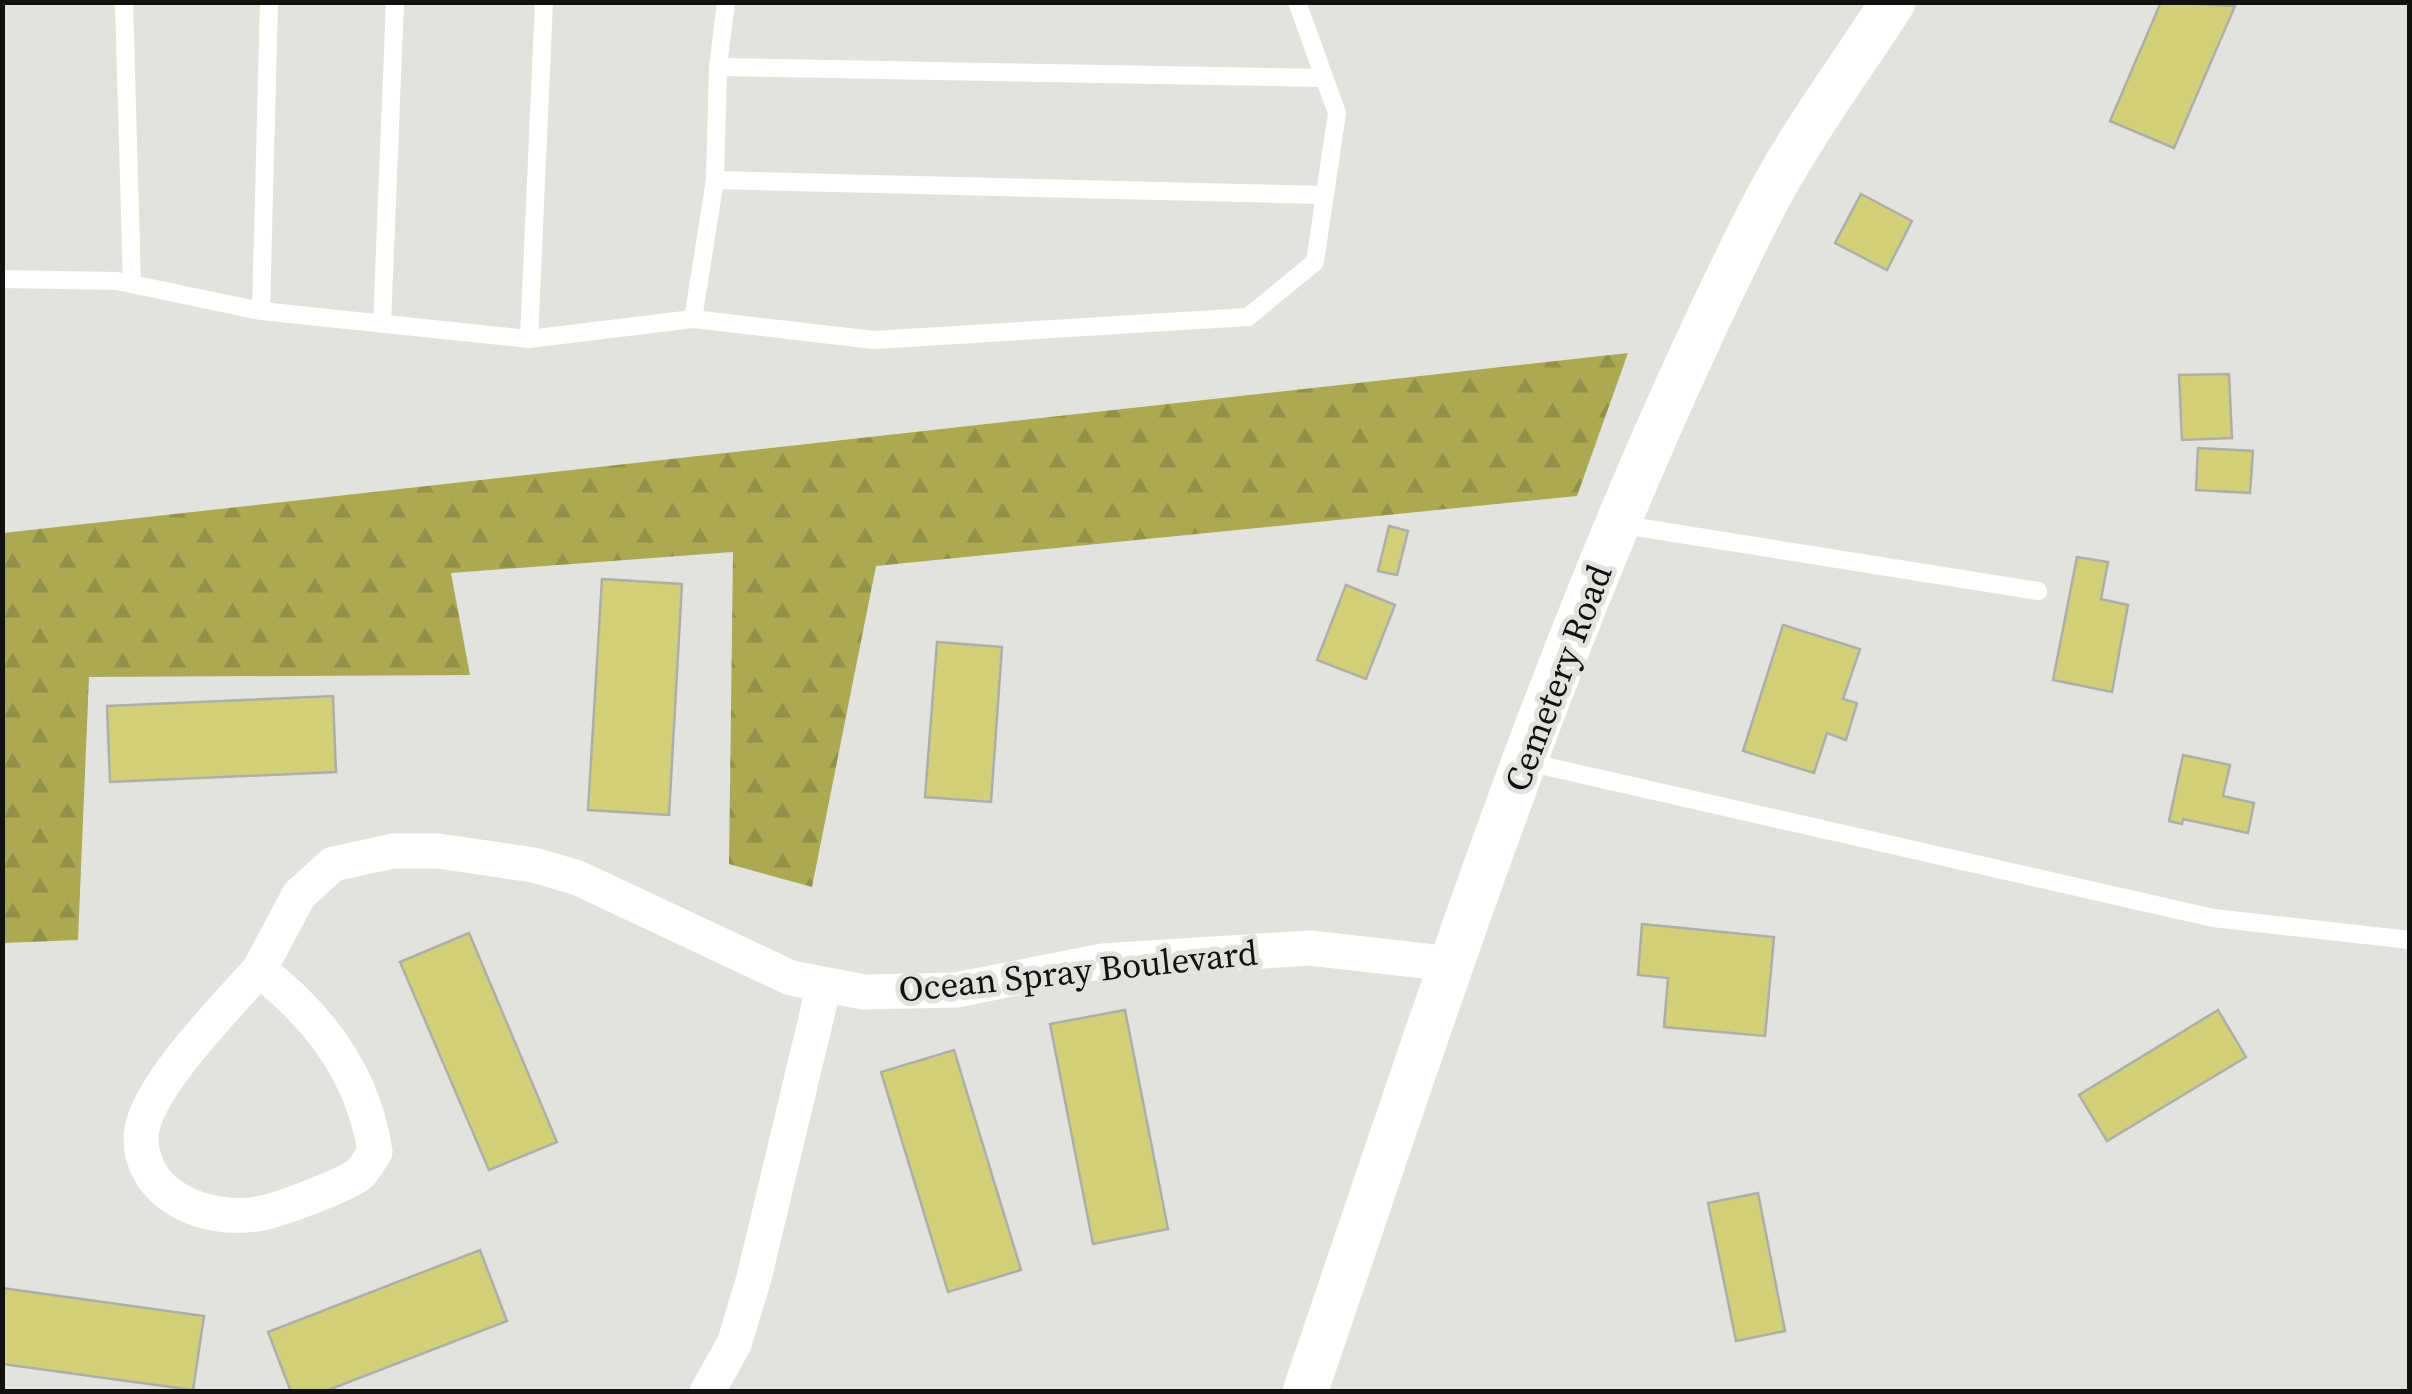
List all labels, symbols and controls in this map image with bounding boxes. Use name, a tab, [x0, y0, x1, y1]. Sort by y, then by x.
street label: Cemetery Road	[1493, 558, 1623, 798]
street label: Ocean Spray Boulevard	[896, 928, 1260, 1014]

